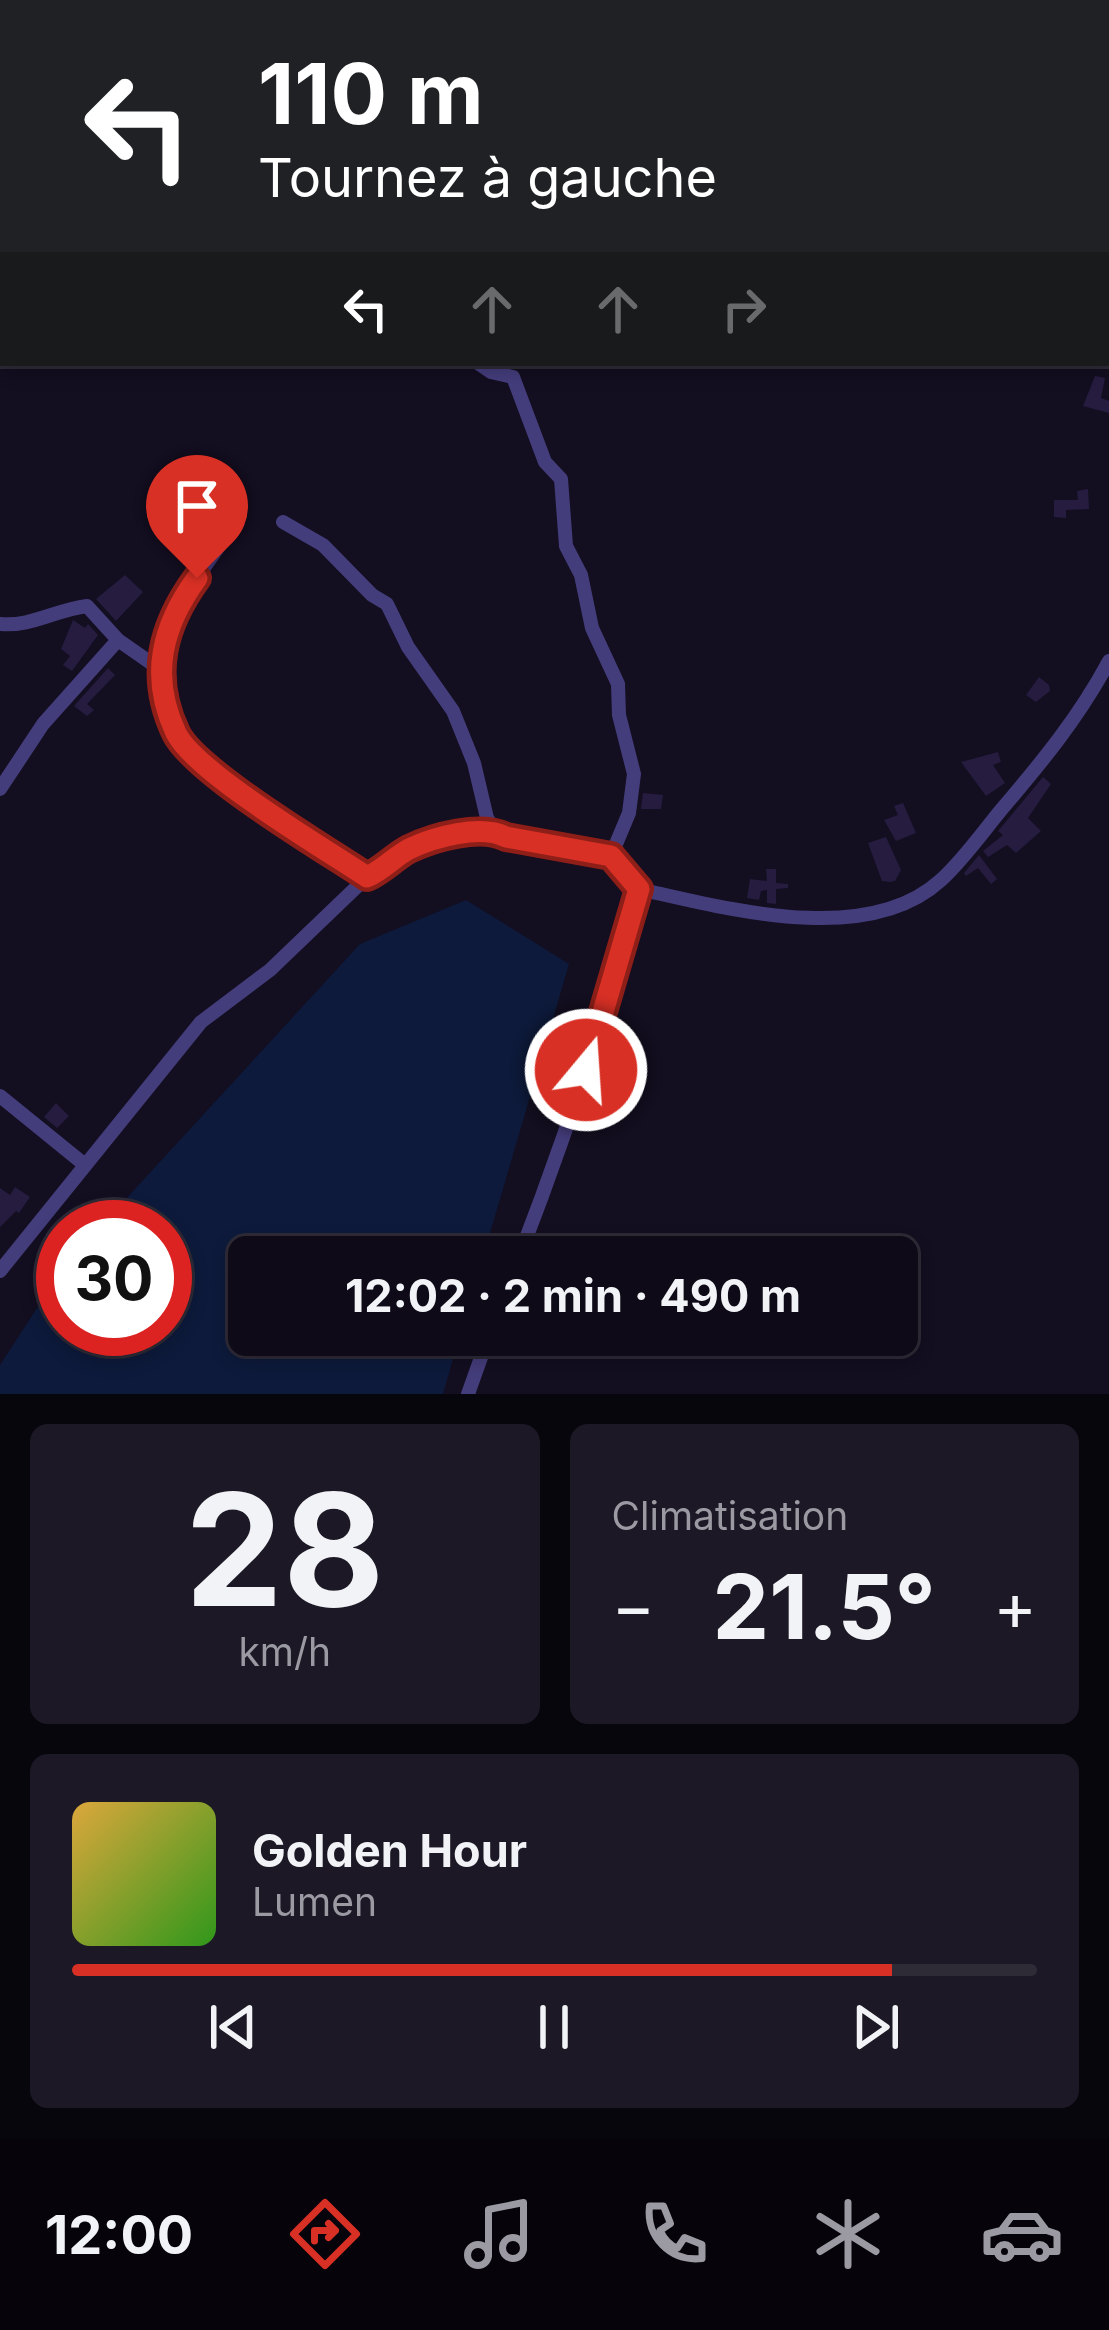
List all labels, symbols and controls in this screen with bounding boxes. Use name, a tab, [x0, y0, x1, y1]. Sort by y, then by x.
text: 110 m	[258, 43, 484, 144]
icon: left	[60, 48, 216, 204]
text: Tournez à gauche	[258, 145, 717, 210]
icon: left	[333, 276, 399, 342]
icon: ahead	[459, 276, 525, 342]
icon: ahead	[585, 276, 651, 342]
icon: right	[711, 276, 777, 342]
pin	[146, 455, 248, 578]
icon: arrive	[164, 473, 230, 539]
position arrow	[523, 1007, 649, 1133]
speed limit sign: 30	[36, 1200, 192, 1356]
text: 12:02 · 2 min · 490 m	[345, 1268, 801, 1323]
text: 28	[185, 1455, 385, 1644]
text: Climatisation	[612, 1492, 848, 1539]
text: 21.5°	[713, 1552, 936, 1661]
text: −	[612, 1566, 655, 1646]
text: +	[993, 1566, 1037, 1646]
text: km/h	[238, 1628, 331, 1675]
text: Golden Hour	[252, 1823, 527, 1878]
text: Lumen	[252, 1878, 377, 1925]
icon: previous	[200, 1994, 266, 2060]
icon: pause	[521, 1994, 587, 2060]
icon: next	[843, 1994, 909, 2060]
icon: directions	[283, 2192, 367, 2276]
icon: music	[457, 2192, 541, 2276]
icon: phone	[632, 2192, 716, 2276]
icon: climate	[806, 2192, 890, 2276]
icon: car	[980, 2192, 1064, 2276]
text: 12:00	[45, 2202, 193, 2267]

